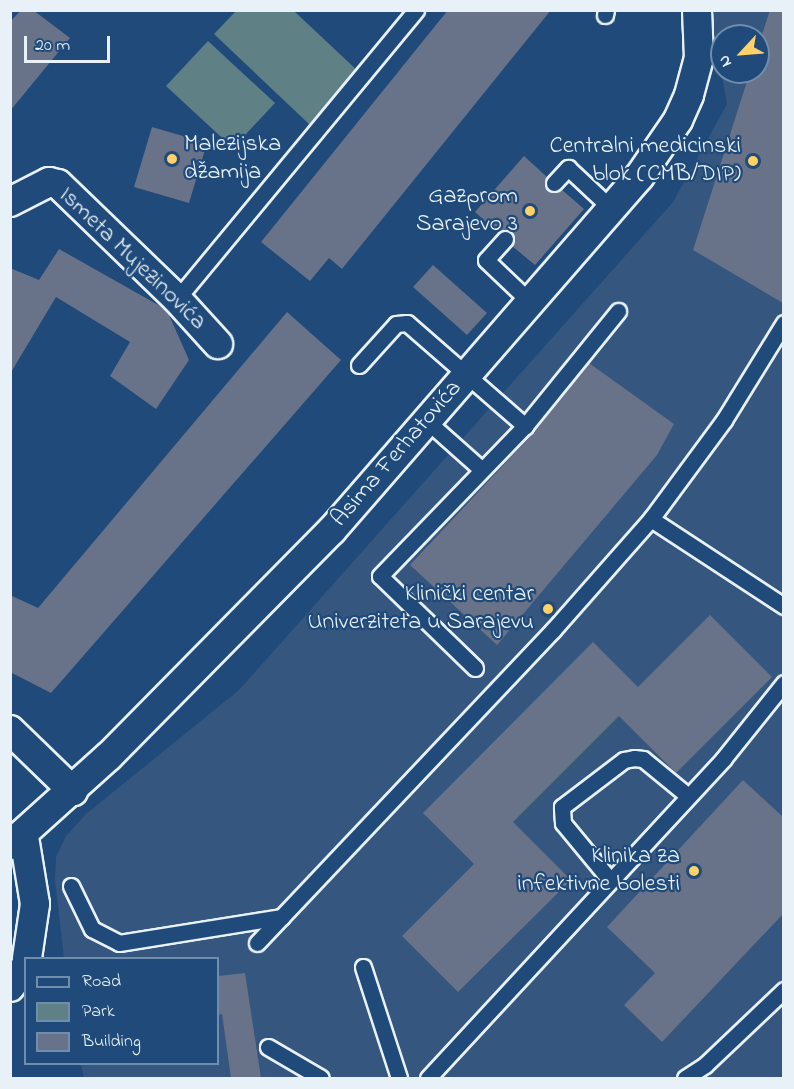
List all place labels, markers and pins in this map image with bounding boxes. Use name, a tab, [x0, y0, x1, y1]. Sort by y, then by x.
place label: Malezijska džamija	[184, 131, 281, 187]
place label: Centralni medicinski blok (CMB/DIP)	[550, 133, 741, 189]
marker: Malezijska džamija	[165, 152, 179, 166]
marker: Centralni medicinski blok (CMB/DIP)	[746, 154, 760, 168]
place label: Gazprom Sarajevo 3	[416, 183, 518, 239]
marker: Gazprom Sarajevo 3	[523, 204, 537, 218]
place label: Klinički centar Univerziteta u Sarajevu	[307, 581, 534, 637]
marker: Klinički centar Univerziteta u Sarajevu	[539, 600, 557, 618]
place label: Klinika za infektivne bolesti	[517, 843, 680, 899]
marker: Klinika za infektivne bolesti	[685, 862, 703, 880]

